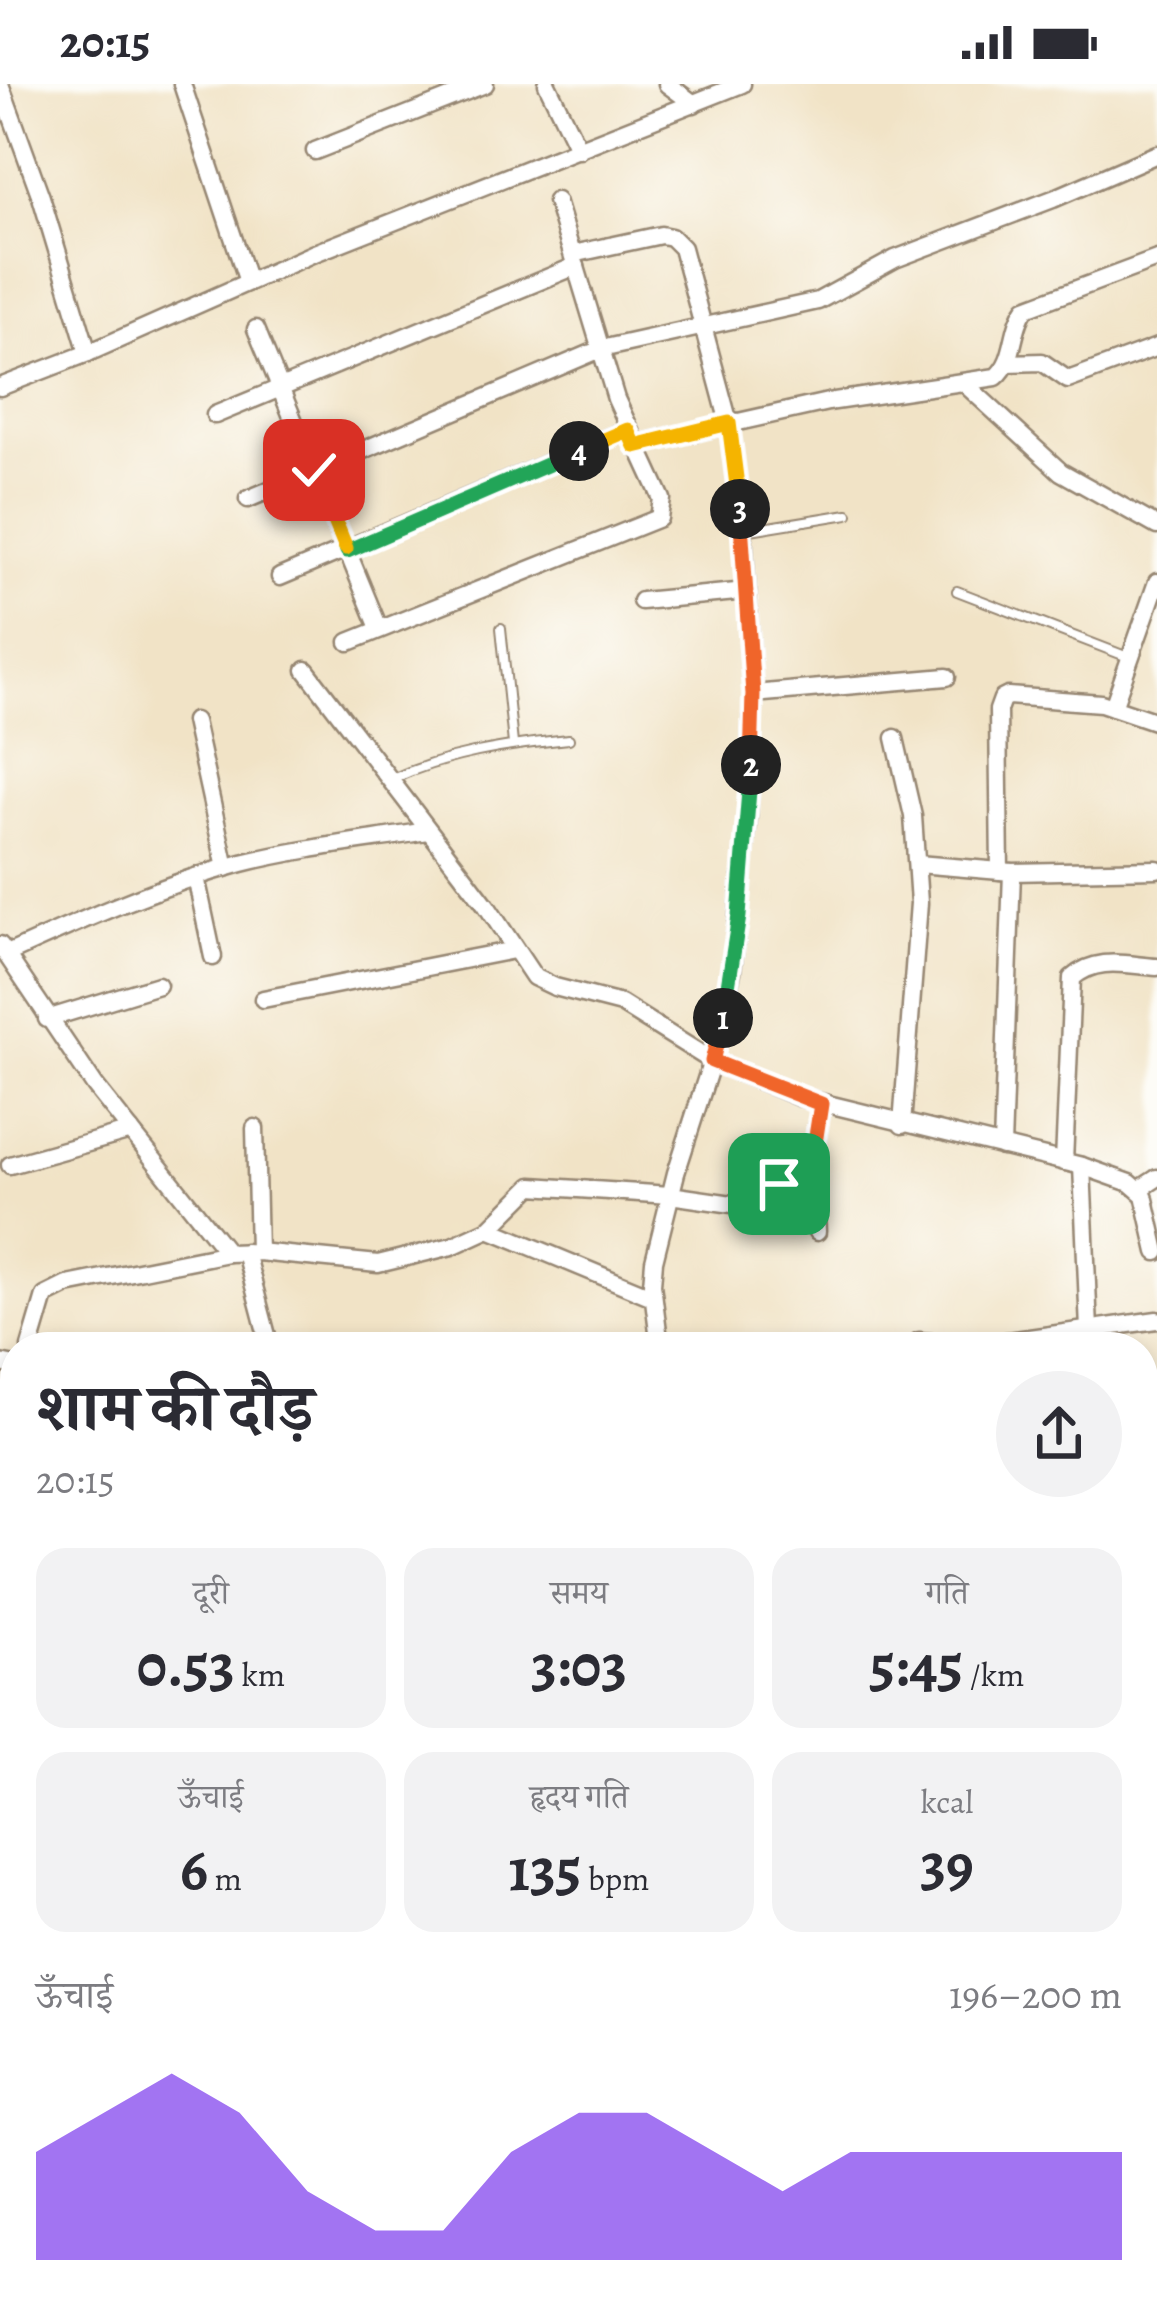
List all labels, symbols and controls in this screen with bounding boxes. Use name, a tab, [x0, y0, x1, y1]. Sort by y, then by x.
text: 20:15	[60, 11, 150, 73]
pin	[263, 419, 365, 521]
pin: 4	[549, 421, 609, 481]
text: 4	[571, 428, 587, 473]
icon: check	[281, 437, 347, 503]
pin: 3	[710, 479, 770, 539]
text: 3	[733, 486, 747, 531]
pin: 2	[721, 735, 781, 795]
text: 2	[743, 742, 759, 787]
pin: 1	[693, 988, 753, 1048]
text: 1	[717, 995, 729, 1040]
pin	[728, 1133, 830, 1235]
icon: arrive	[746, 1151, 812, 1217]
text: शाम की दौड़	[36, 1363, 313, 1453]
button: share	[996, 1371, 1122, 1497]
text: 20:15	[36, 1453, 115, 1506]
text: दूरी	[193, 1570, 229, 1615]
text: समय	[550, 1570, 608, 1615]
text: गति	[925, 1570, 969, 1615]
text: 0.53	[137, 1625, 235, 1707]
text: 3:03	[531, 1625, 627, 1707]
text: 5:45	[870, 1625, 963, 1707]
text: km	[235, 1652, 285, 1697]
text: /km	[963, 1652, 1024, 1697]
text: ऊँचाई	[178, 1774, 244, 1819]
text: हृदय गति	[530, 1774, 629, 1819]
text: kcal	[921, 1779, 973, 1824]
text: 39	[920, 1824, 974, 1906]
text: 6	[180, 1829, 208, 1911]
text: 135	[508, 1829, 581, 1911]
text: m	[208, 1856, 242, 1901]
text: bpm	[581, 1856, 650, 1901]
text: ऊँचाई	[36, 1968, 113, 2021]
text: 196–200 m	[949, 1968, 1122, 2021]

